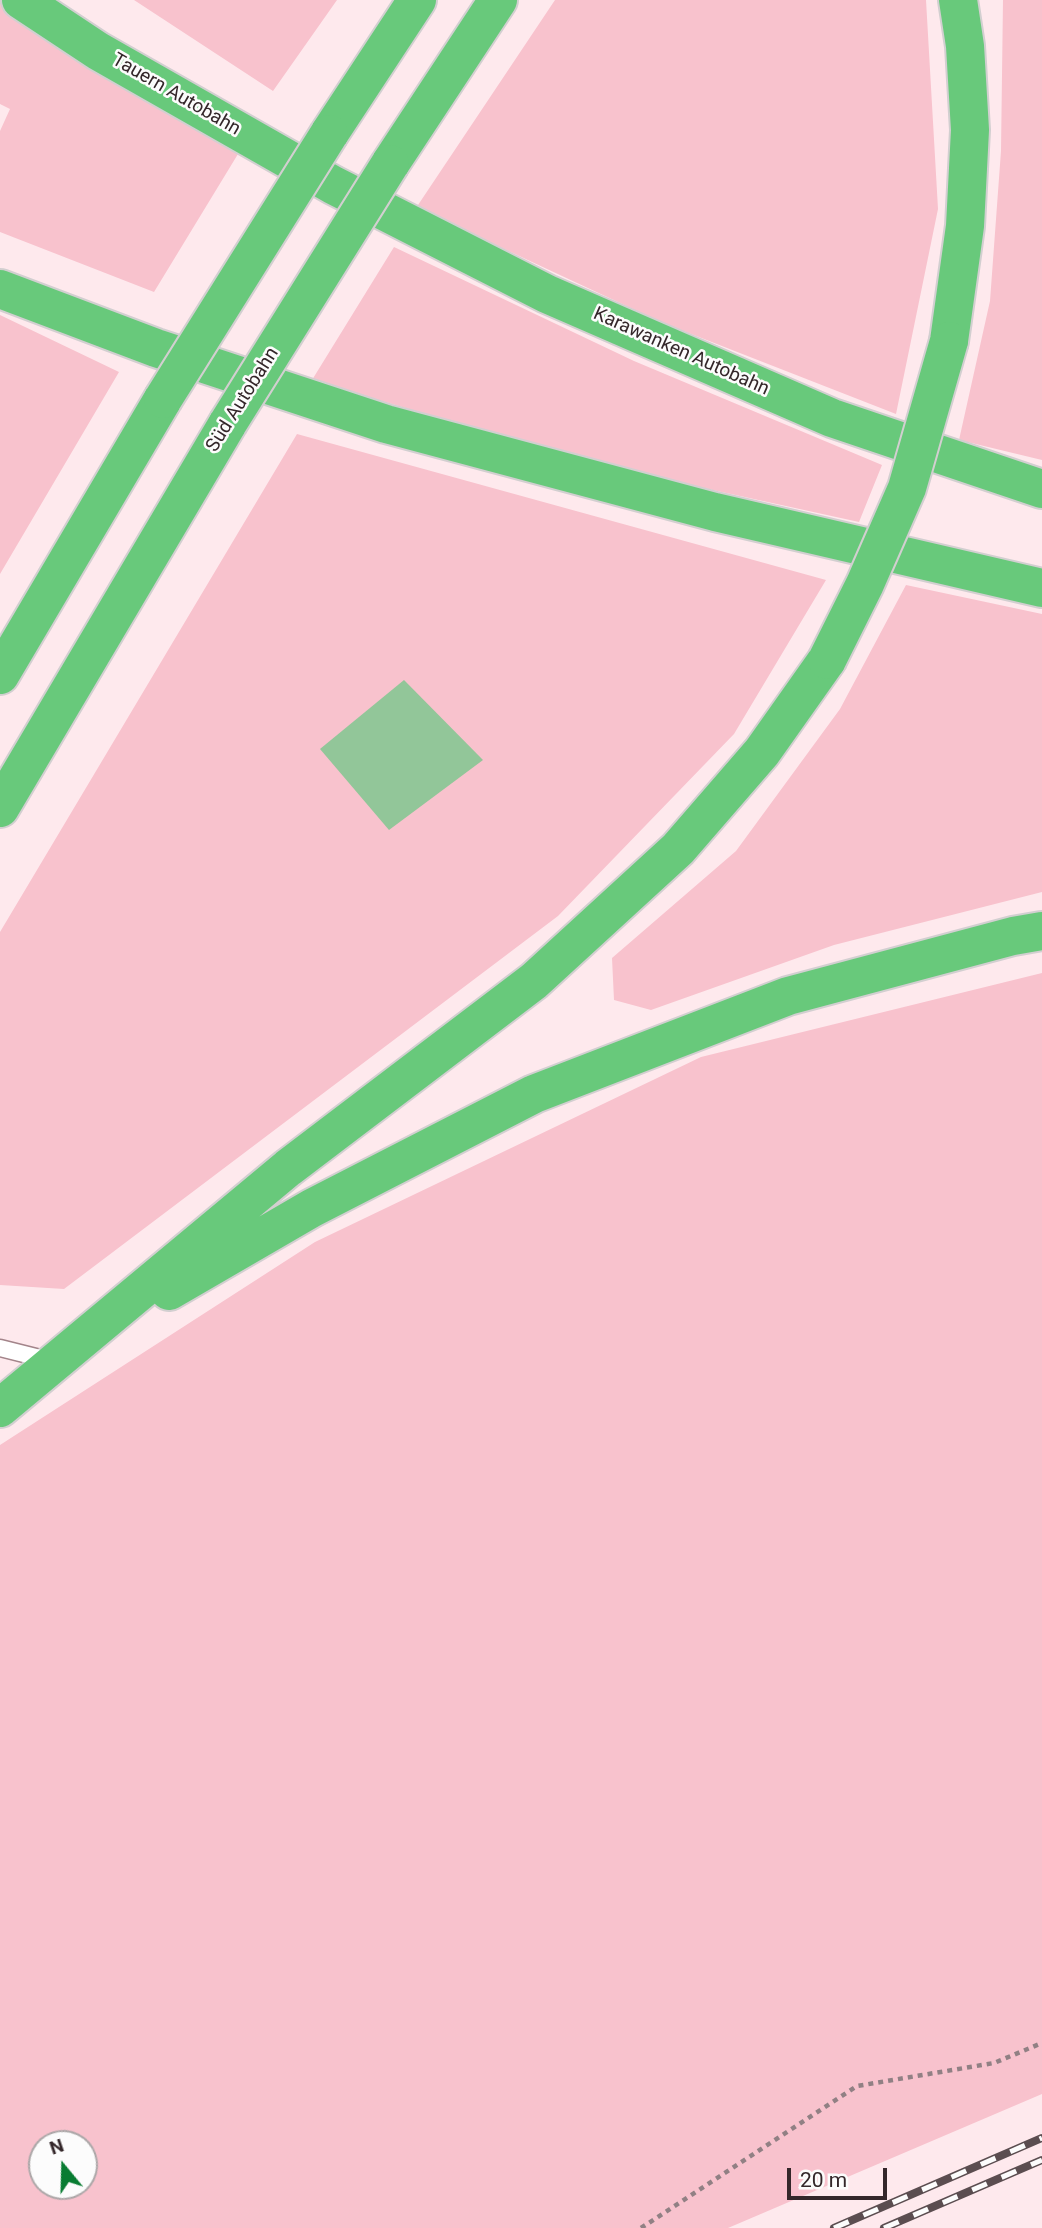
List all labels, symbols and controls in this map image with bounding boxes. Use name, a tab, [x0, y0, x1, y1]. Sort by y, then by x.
street label: Tauern Autobahn	[108, 49, 244, 141]
street label: Karawanken Autobahn	[590, 303, 772, 401]
street label: Süd Autobahn	[202, 344, 284, 456]
north arrow	[28, 2130, 98, 2200]
text: N	[47, 2134, 67, 2160]
scale bar	[790, 2154, 890, 2198]
text: 20 m	[800, 2168, 847, 2192]

